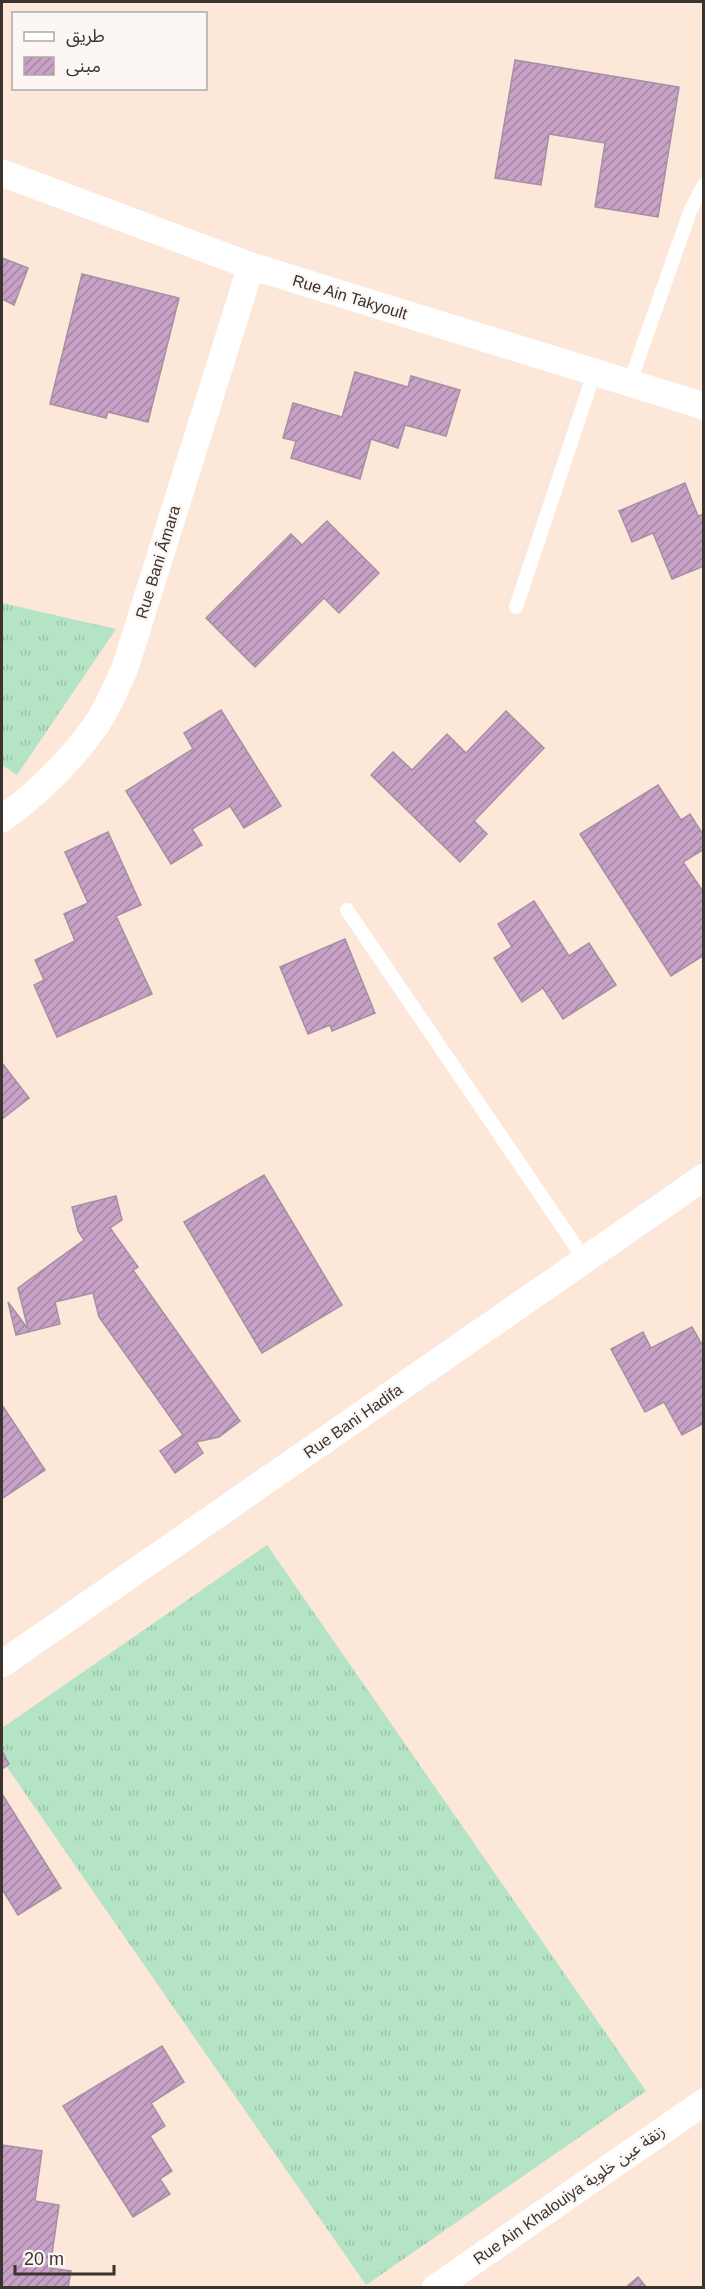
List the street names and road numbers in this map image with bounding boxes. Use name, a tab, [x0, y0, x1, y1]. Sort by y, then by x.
street label: Rue Ain Takyoult	[291, 271, 410, 323]
street label: Rue Bani Âmara	[132, 503, 183, 621]
street label: Rue Bani Hadifa	[300, 1381, 406, 1461]
street label: Rue Ain Khalouiya زنقة عين خلوية	[470, 2122, 668, 2269]

